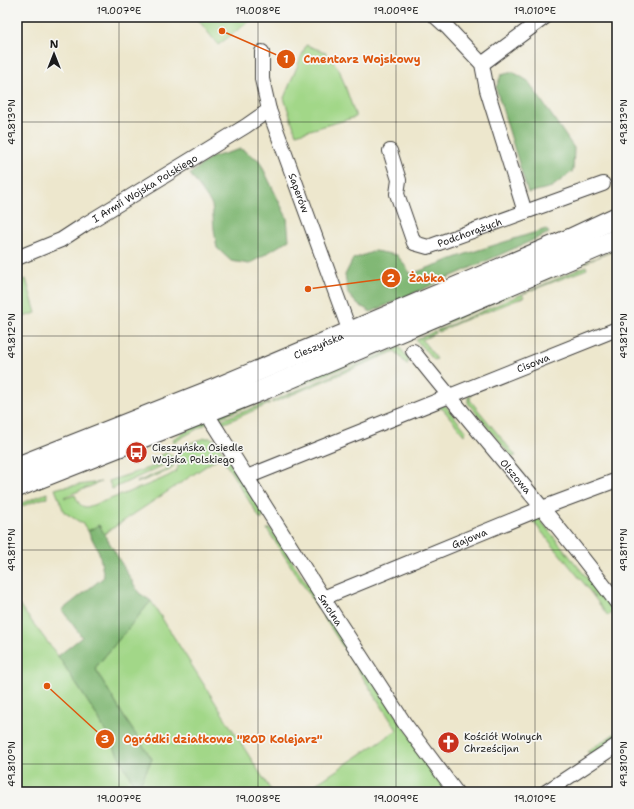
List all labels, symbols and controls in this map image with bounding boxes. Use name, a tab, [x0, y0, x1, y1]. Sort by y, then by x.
text: 19.007°E	[97, 4, 141, 17]
text: 19.008°E	[235, 4, 281, 17]
text: 19.009°E	[374, 4, 418, 17]
text: 19.010°E	[514, 4, 556, 17]
north arrow	[34, 34, 74, 74]
text: N	[50, 37, 59, 52]
callout: Cmentarz Wojskowy	[276, 48, 429, 71]
text: 1	[283, 51, 289, 67]
text: Cmentarz Wojskowy	[304, 52, 421, 67]
text: 49.813°N	[5, 99, 18, 145]
text: 49.813°N	[617, 99, 630, 145]
street label: I Armii Wojska Polskiego	[90, 151, 200, 225]
street label: Saperów	[286, 171, 313, 215]
street label: Podchorążych	[435, 214, 503, 250]
callout: Żabka	[381, 267, 453, 290]
text: 2	[387, 270, 396, 286]
text: Żabka	[409, 270, 445, 286]
text: 49.812°N	[5, 313, 18, 359]
text: 49.812°N	[617, 313, 630, 359]
street label: Cieszyńska	[291, 329, 346, 362]
street label: Cisowa	[515, 350, 552, 375]
bus stop icon: Cieszyńska Osiedle Wojska Polskiego	[124, 440, 150, 466]
place label: Cieszyńska Osiedle Wojska Polskiego	[152, 441, 244, 466]
street label: Olszowa	[498, 456, 535, 497]
street label: Gajowa	[450, 525, 489, 551]
text: 49.811°N	[5, 528, 18, 572]
text: 49.811°N	[617, 528, 630, 572]
street label: Smolna	[316, 591, 346, 629]
callout: Ogródki działkowe "ROD Kolejarz"	[95, 728, 330, 751]
church icon: Kościół Wolnych Chrześcijan	[436, 729, 462, 755]
place label: Kościół Wolnych Chrześcijan	[464, 730, 542, 755]
text: 3	[101, 731, 109, 747]
text: Ogródki działkowe "ROD Kolejarz"	[123, 732, 323, 747]
text: 49.810°N	[5, 741, 18, 787]
text: 49.810°N	[617, 741, 630, 787]
text: 19.007°E	[97, 792, 141, 805]
text: 19.008°E	[235, 792, 281, 805]
text: 19.009°E	[374, 792, 418, 805]
text: 19.010°E	[514, 792, 556, 805]

